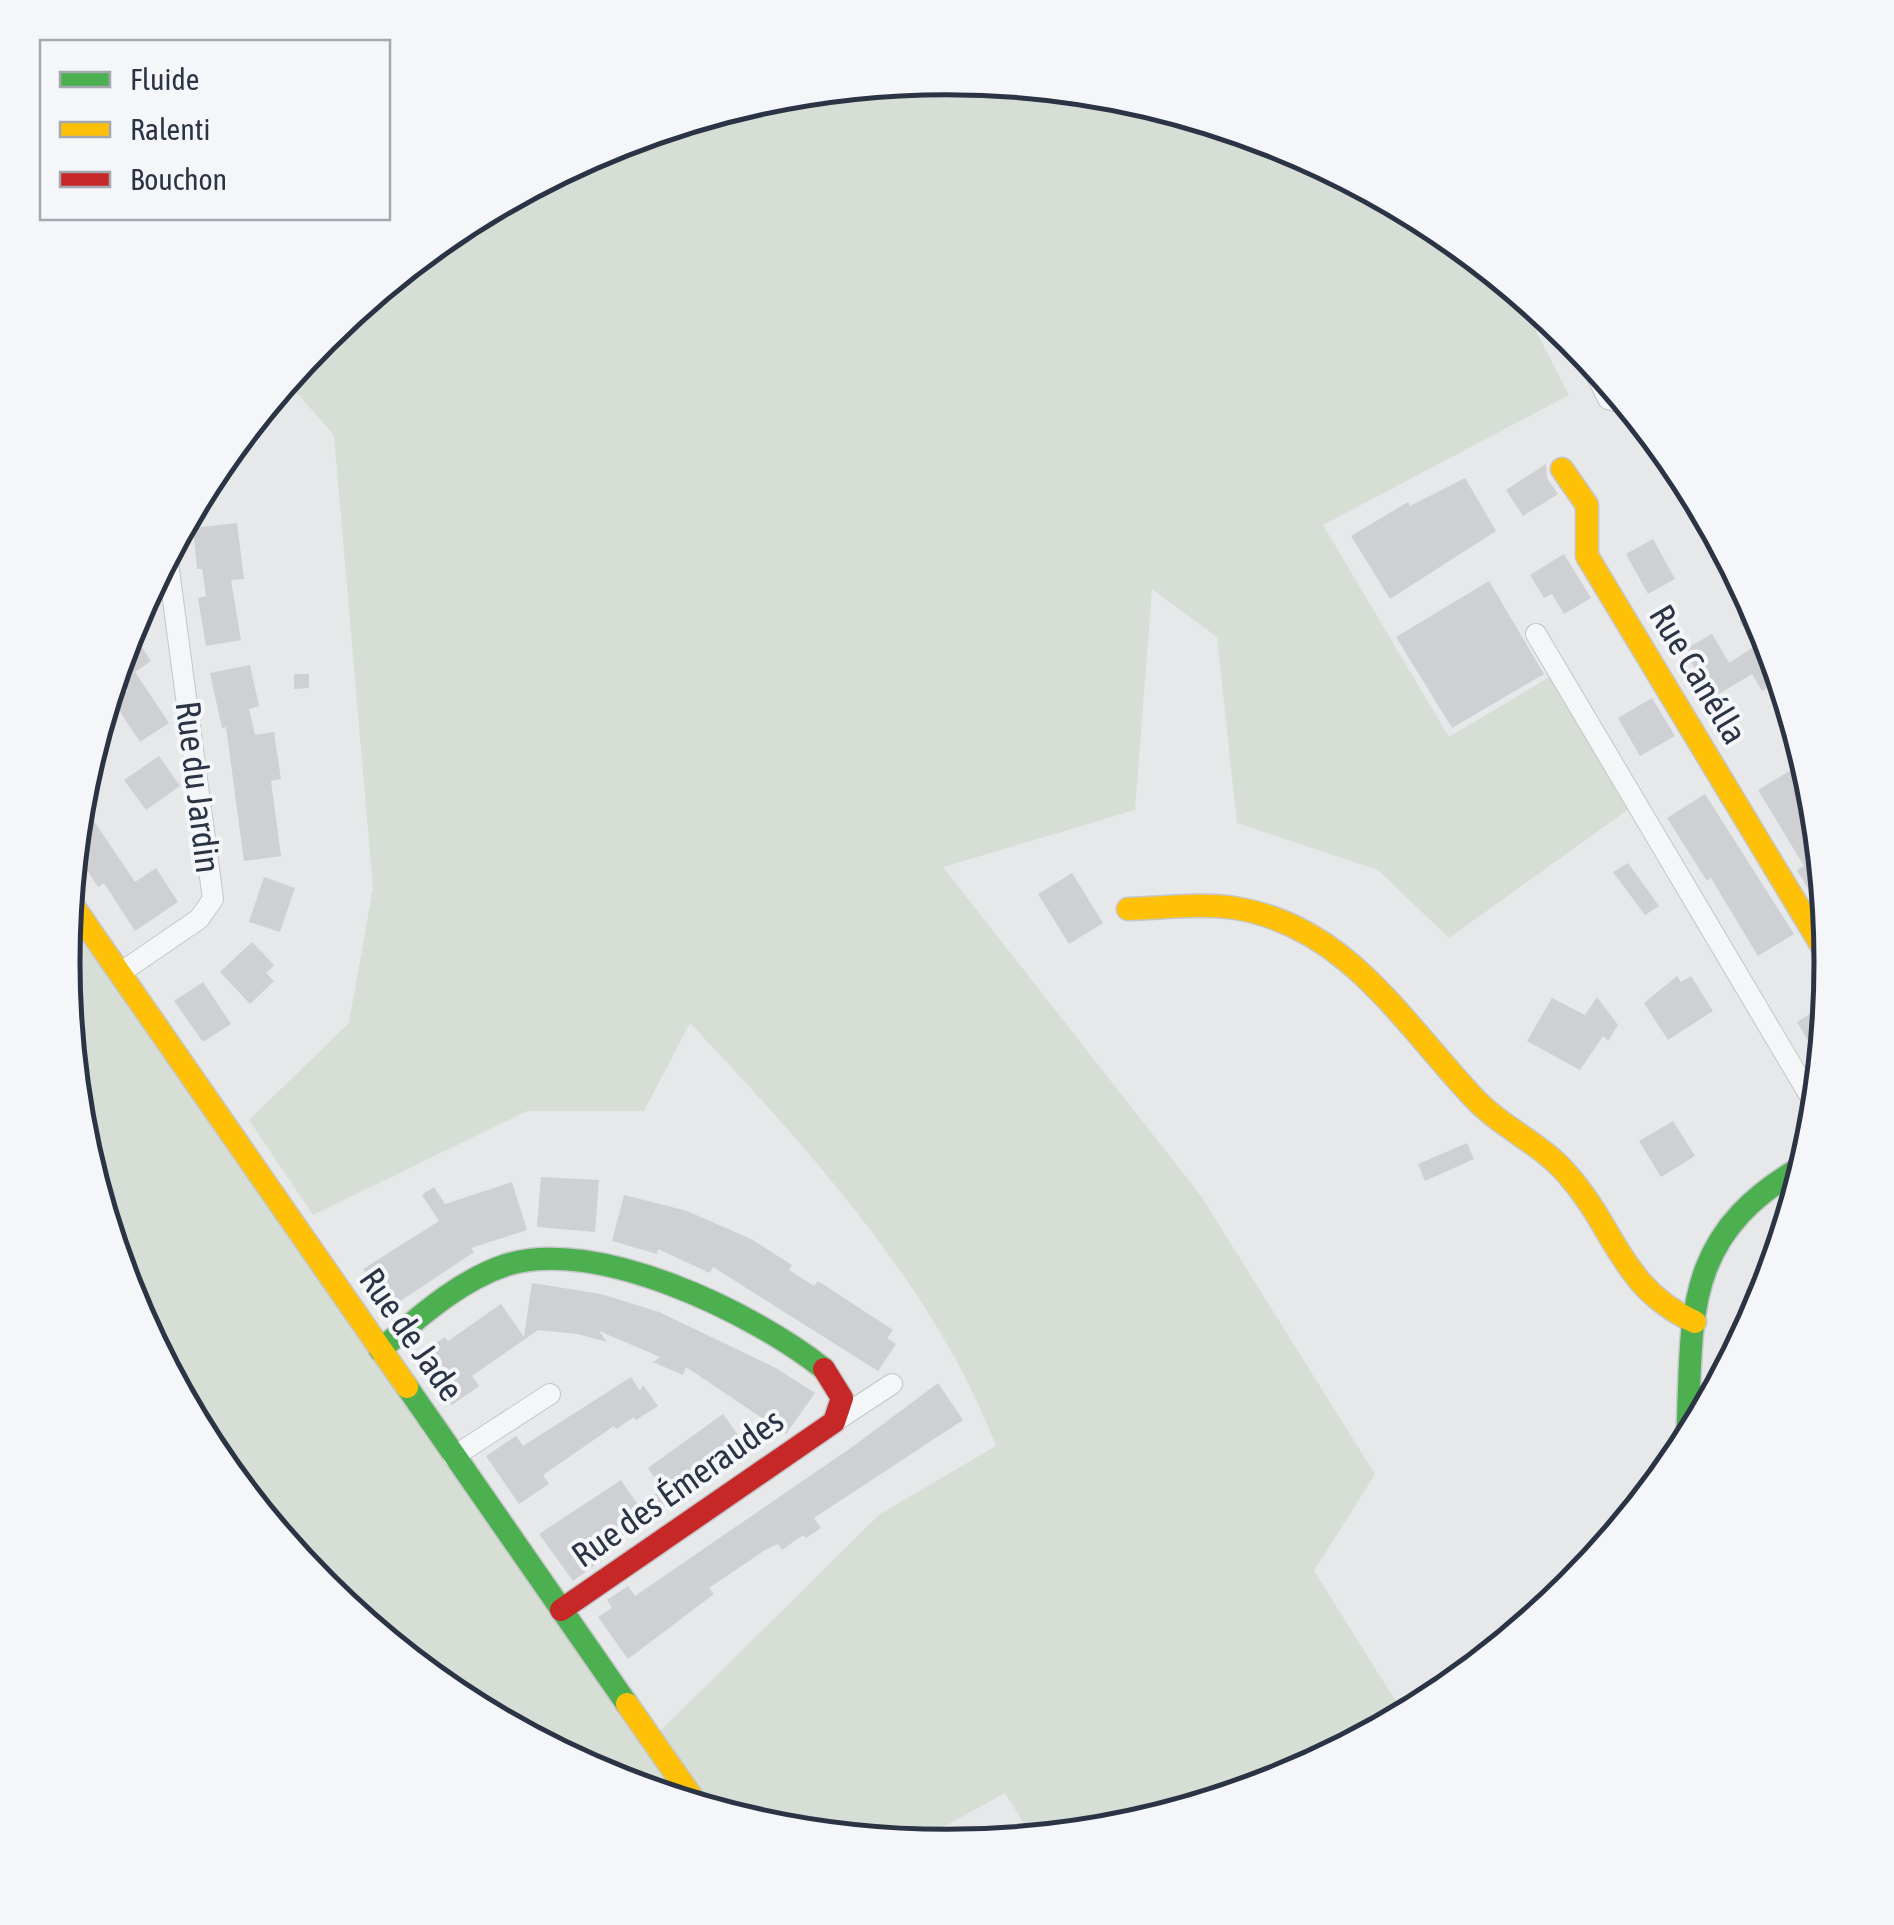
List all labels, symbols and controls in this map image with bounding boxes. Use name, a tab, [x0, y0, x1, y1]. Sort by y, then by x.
legend	[40, 40, 390, 220]
text: Fluide	[130, 62, 199, 96]
text: Ralenti	[130, 112, 210, 146]
text: Bouchon	[130, 162, 227, 196]
street label: Rue Canélla	[1642, 597, 1756, 751]
street label: Rue du Jardin	[169, 699, 229, 875]
street label: Rue de Jade	[352, 1260, 472, 1408]
street label: Rue des Émeraudes	[564, 1399, 790, 1575]

